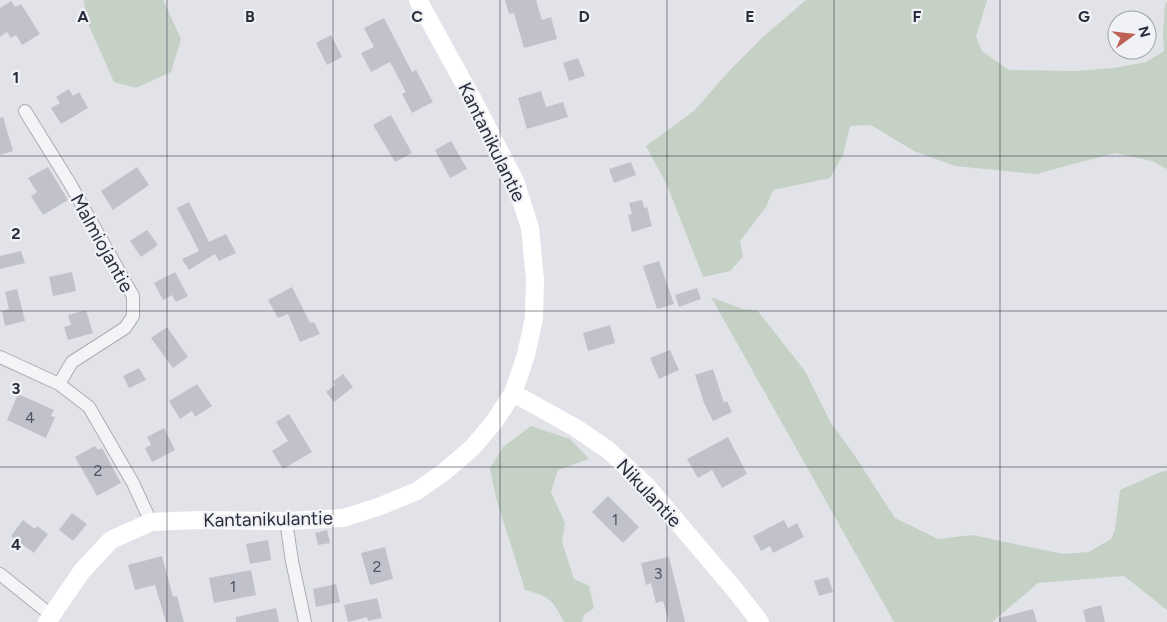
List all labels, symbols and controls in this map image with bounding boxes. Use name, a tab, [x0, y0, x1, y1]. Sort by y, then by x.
text: A	[77, 7, 89, 26]
text: B	[245, 7, 255, 26]
text: C	[411, 7, 423, 26]
text: D	[578, 7, 590, 26]
text: E	[745, 7, 755, 26]
text: F	[913, 7, 922, 26]
text: G	[1078, 7, 1090, 26]
north arrow	[1107, 10, 1157, 60]
text: N	[1134, 24, 1154, 39]
text: 1	[13, 68, 19, 87]
street label: Kantanikulantie	[453, 79, 531, 205]
street label: Malmiojantie	[66, 190, 138, 296]
text: 2	[11, 224, 21, 243]
text: 3	[12, 379, 21, 398]
house number: 4	[25, 408, 35, 427]
street label: Nikulantie	[611, 454, 687, 532]
house number: 2	[94, 461, 102, 480]
street label: Kantanikulantie	[203, 506, 333, 532]
house number: 1	[612, 510, 618, 529]
text: 4	[11, 535, 21, 554]
house number: 2	[373, 557, 381, 576]
house number: 3	[654, 564, 662, 583]
house number: 1	[230, 577, 236, 596]

